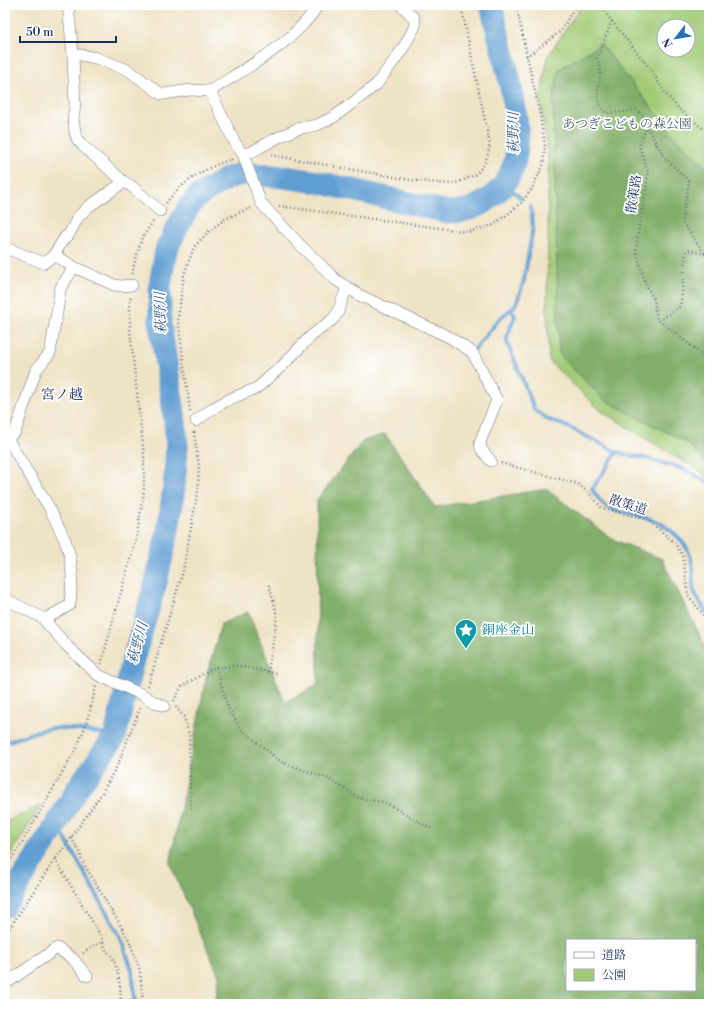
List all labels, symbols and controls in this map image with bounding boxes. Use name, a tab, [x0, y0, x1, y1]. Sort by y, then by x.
scale bar	[20, 18, 116, 44]
north arrow	[656, 18, 696, 58]
text: 50 m	[26, 25, 54, 40]
text: N	[660, 35, 677, 50]
water label: 萩野川	[505, 110, 523, 154]
park label: あつぎこどもの森公園	[562, 116, 692, 132]
street label: 散策路	[623, 173, 645, 215]
water label: 萩野川	[151, 290, 171, 334]
district label: 宮ノ越	[41, 386, 83, 404]
street label: 散策道	[607, 492, 649, 518]
place icon: 銅座金山	[453, 617, 479, 650]
water label: 萩野川	[124, 618, 153, 666]
place label: 銅座金山	[482, 622, 534, 638]
legend	[566, 939, 696, 991]
text: 道路	[602, 948, 626, 963]
text: 公園	[602, 968, 626, 983]

